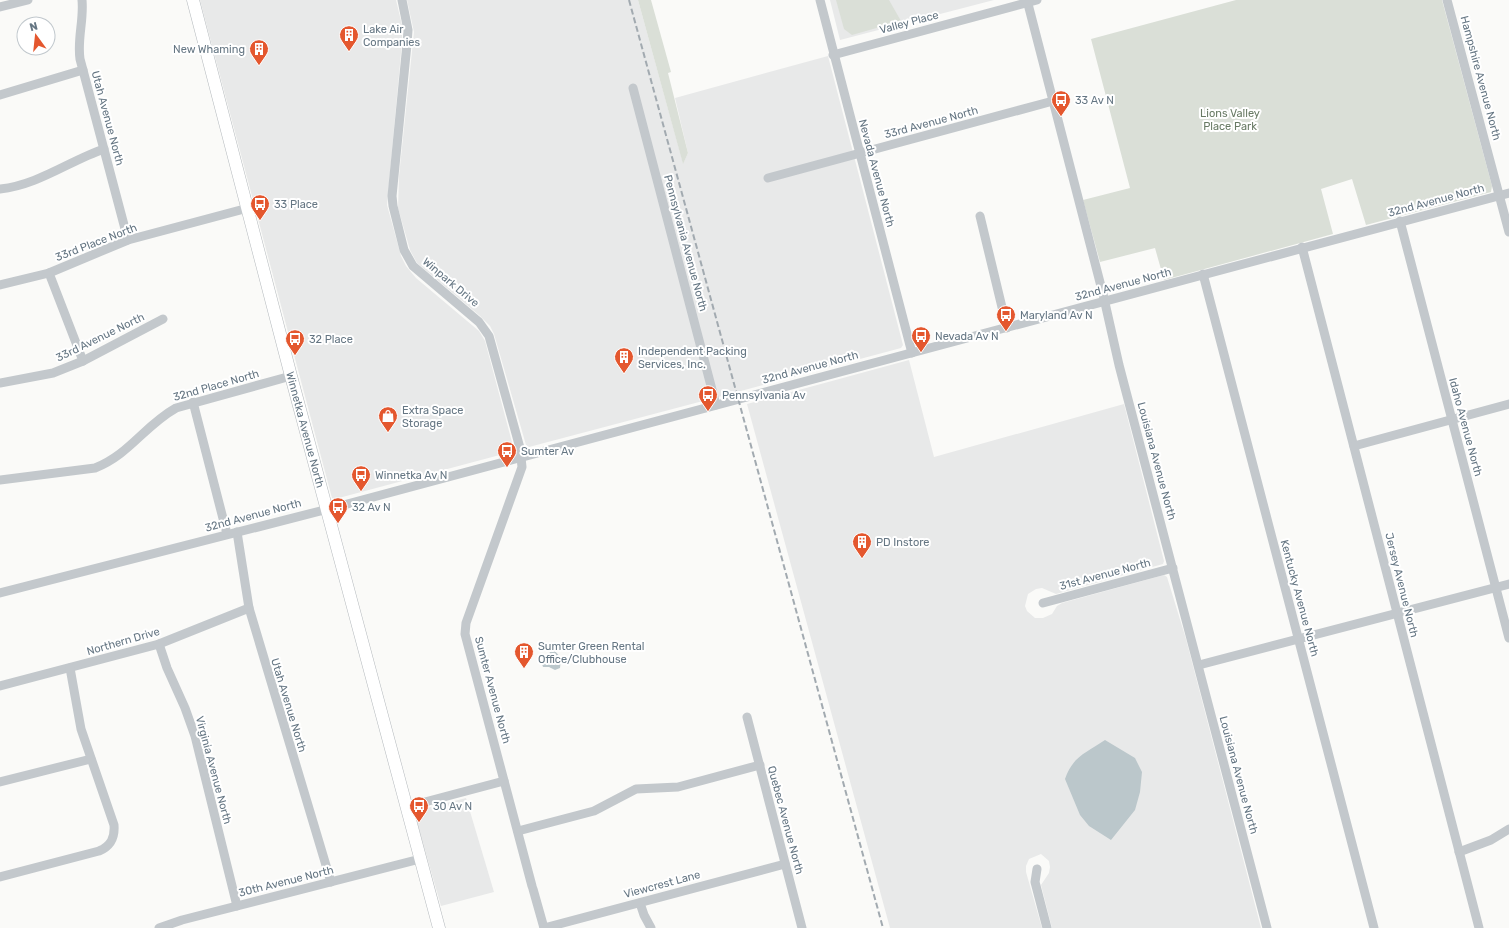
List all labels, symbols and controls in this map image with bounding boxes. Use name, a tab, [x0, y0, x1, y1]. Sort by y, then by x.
street label: Valley Place	[878, 8, 940, 37]
street label: Hampshire Avenue North	[1458, 15, 1503, 142]
north arrow	[16, 16, 56, 56]
text: N	[28, 19, 39, 34]
place label: Lake Air Companies	[363, 23, 421, 49]
building icon: Lake Air Companies	[338, 24, 360, 52]
building icon: New Whaming	[248, 38, 270, 66]
place label: New Whaming	[173, 43, 245, 56]
street label: Utah Avenue North	[89, 69, 126, 167]
bus stop icon: 33 Av N	[1050, 89, 1072, 117]
place label: 33 Av N	[1075, 94, 1114, 107]
street label: 33rd Avenue North	[883, 104, 979, 141]
park label: Lions Valley Place Park	[1200, 107, 1260, 133]
street label: Nevada Avenue North	[856, 118, 897, 228]
street label: Pennsylvania Avenue North	[661, 173, 710, 313]
street label: 32nd Avenue North	[1387, 181, 1486, 220]
bus stop icon: 33 Place	[249, 193, 271, 221]
place label: 33 Place	[274, 198, 318, 211]
street label: 33rd Place North	[54, 221, 139, 264]
street label: Winpark Drive	[420, 255, 482, 310]
street label: 32nd Avenue North	[1074, 265, 1173, 304]
bus stop icon: Maryland Av N	[995, 304, 1017, 332]
place label: Maryland Av N	[1020, 309, 1093, 322]
street label: 33rd Avenue North	[54, 310, 146, 364]
bus stop icon: Nevada Av N	[910, 325, 932, 353]
bus stop icon: 32 Place	[284, 328, 306, 356]
place label: Nevada Av N	[935, 330, 999, 343]
place label: 32 Place	[309, 333, 353, 346]
place label: Independent Packing Services, Inc.	[638, 345, 747, 371]
building icon: Independent Packing Services, Inc.	[613, 346, 635, 374]
street label: 32nd Avenue North	[761, 348, 860, 387]
street label: 32nd Place North	[172, 367, 261, 404]
street label: Winnetka Avenue North	[283, 370, 327, 489]
street label: Idaho Avenue North	[1446, 376, 1485, 478]
bus stop icon: Pennsylvania Av	[697, 384, 719, 412]
place label: Pennsylvania Av	[722, 389, 806, 402]
street label: Louisiana Avenue North	[1135, 401, 1179, 522]
place label: Extra Space Storage	[402, 404, 463, 430]
shop icon: Extra Space Storage	[377, 405, 399, 433]
bus stop icon: Sumter Av	[496, 440, 518, 468]
place label: Sumter Av	[521, 445, 574, 458]
bus stop icon: Winnetka Av N	[350, 464, 372, 492]
place label: Winnetka Av N	[375, 469, 447, 482]
street label: 32nd Avenue North	[204, 496, 303, 535]
bus stop icon: 32 Av N	[327, 496, 349, 524]
place label: 32 Av N	[352, 501, 391, 514]
building icon: PD Instore	[851, 531, 873, 559]
street label: Jersey Avenue North	[1382, 531, 1421, 639]
place label: PD Instore	[876, 536, 929, 549]
street label: Kentucky Avenue North	[1278, 538, 1321, 658]
street label: 31st Avenue North	[1058, 556, 1152, 593]
street label: Northern Drive	[85, 625, 161, 658]
street label: Sumter Avenue North	[472, 635, 513, 745]
place label: Sumter Green Rental Office/Clubhouse	[538, 640, 644, 666]
building icon: Sumter Green Rental Office/Clubhouse	[513, 641, 535, 669]
street label: Utah Avenue North	[268, 657, 309, 754]
street label: Virginia Avenue North	[193, 715, 234, 826]
street label: Louisiana Avenue North	[1217, 715, 1261, 836]
street label: Quebec Avenue North	[765, 764, 806, 876]
bus stop icon: 30 Av N	[408, 795, 430, 823]
place label: 30 Av N	[433, 800, 472, 813]
street label: 30th Avenue North	[237, 863, 335, 900]
street label: Viewcrest Lane	[623, 868, 702, 901]

